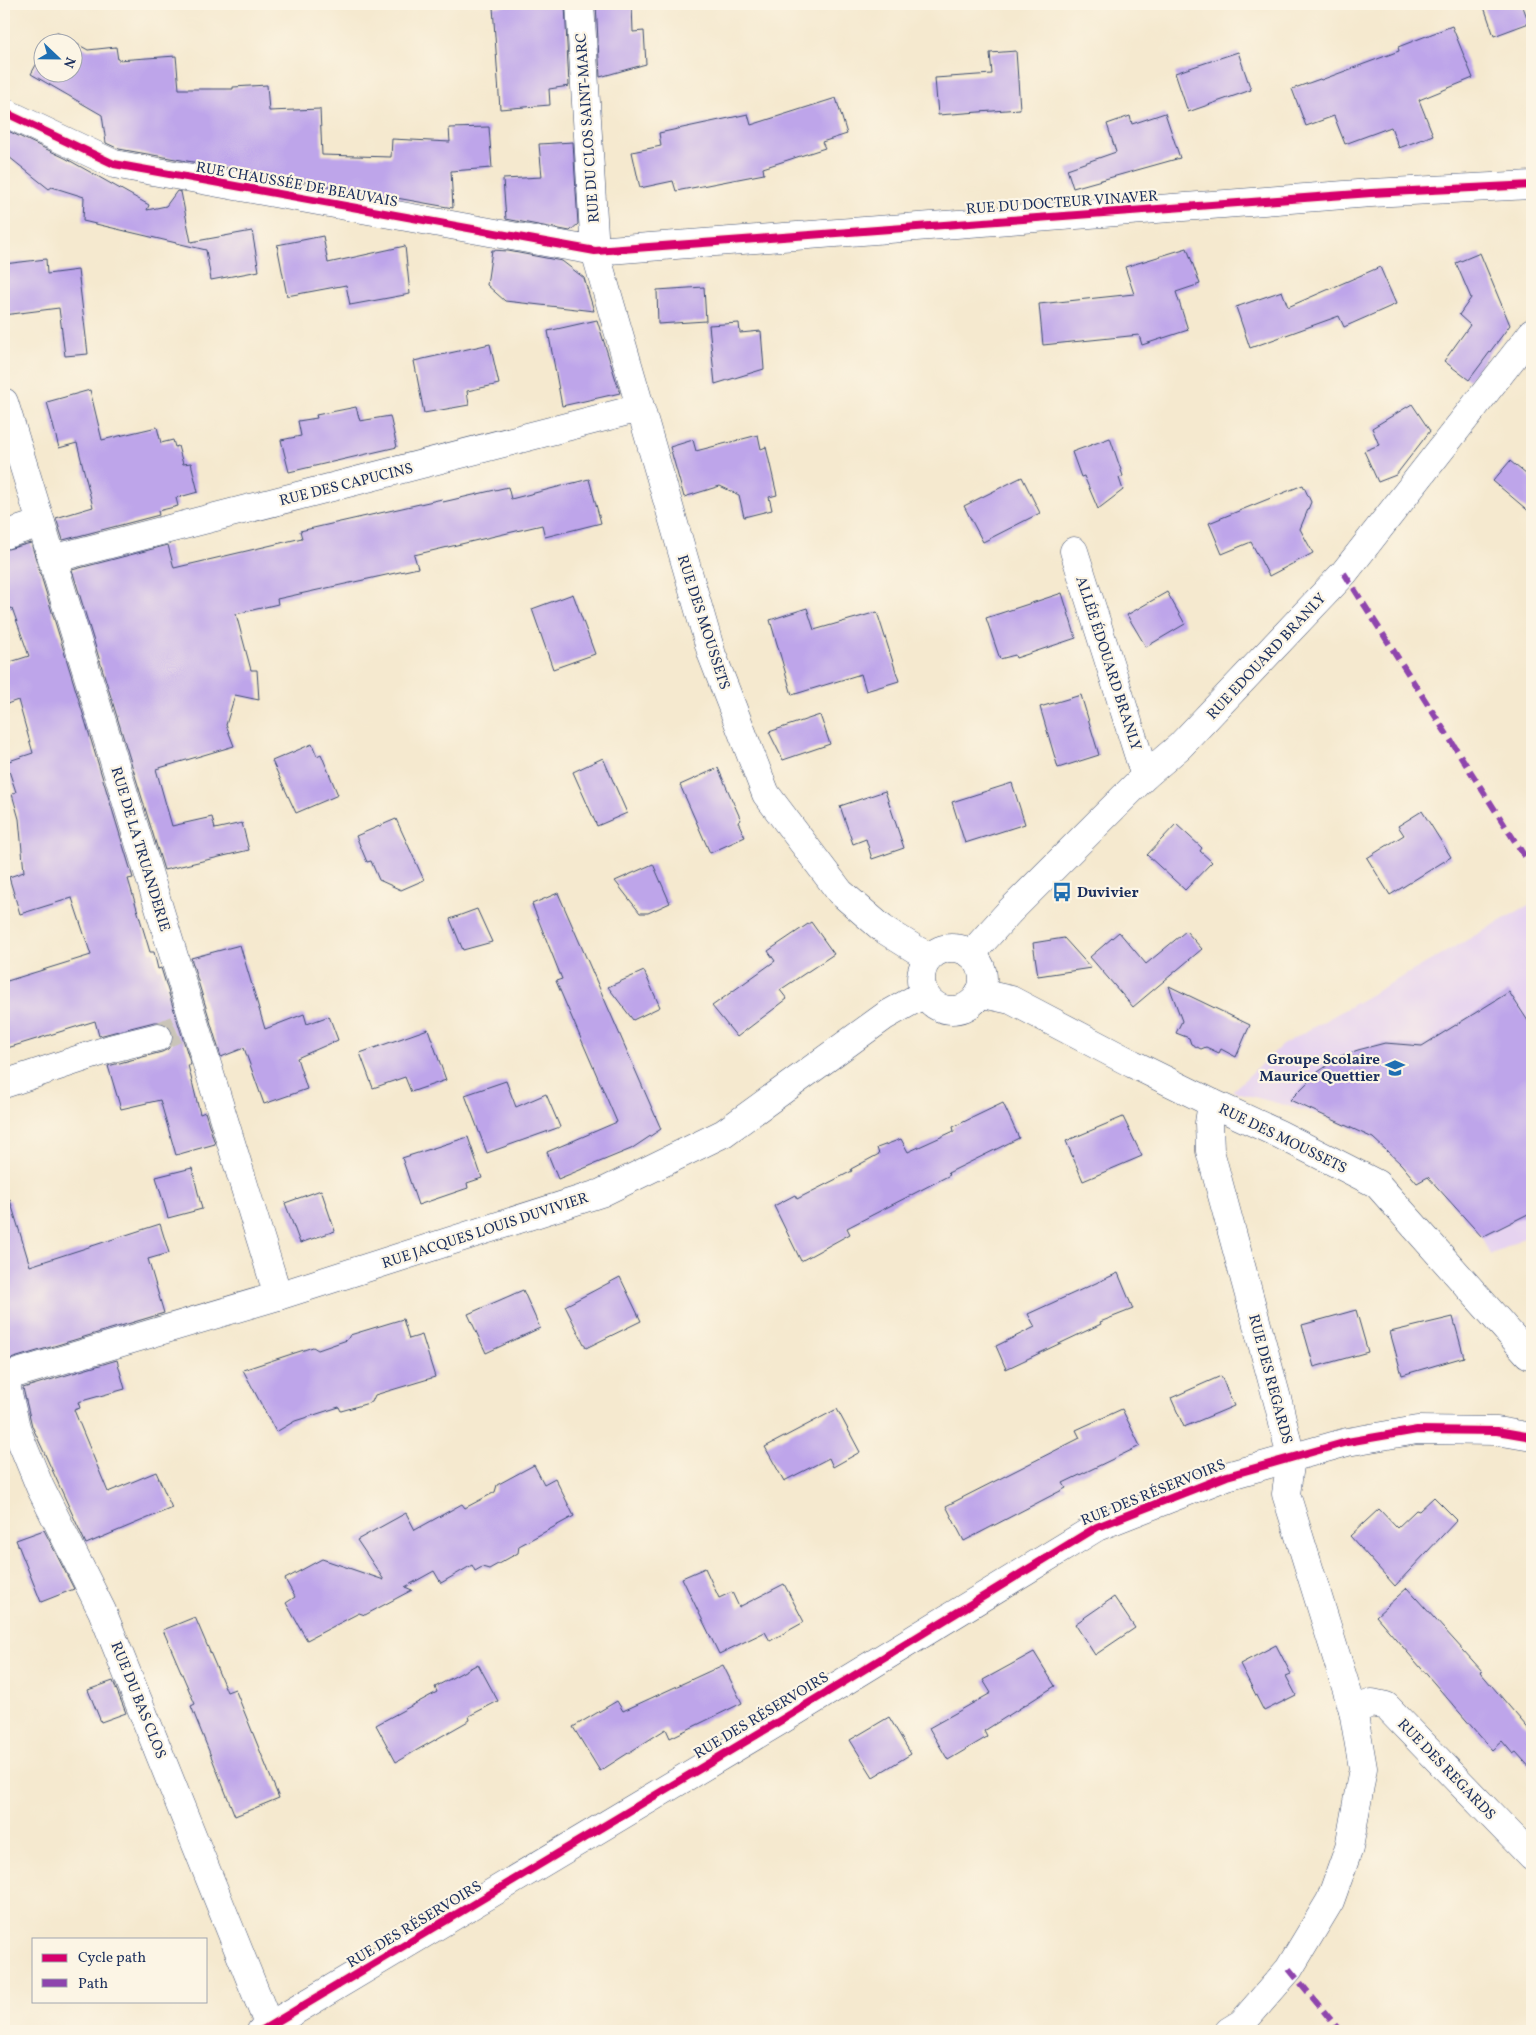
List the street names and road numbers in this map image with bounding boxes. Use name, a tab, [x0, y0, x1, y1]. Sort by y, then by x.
street label: RUE DU CLOS SAINT-MARC	[571, 32, 606, 224]
street label: RUE CHAUSSÉE DE BEAUVAIS	[194, 157, 399, 214]
street label: RUE DU DOCTEUR VINAVER	[965, 186, 1159, 221]
street label: RUE DES CAPUCINS	[277, 459, 415, 512]
street label: RUE DES MOUSSETS	[671, 552, 734, 692]
street label: ALLÉE ÉDOUARD BRANLY	[1069, 574, 1146, 754]
street label: RUE EDOUARD BRANLY	[1203, 589, 1332, 725]
street label: RUE DE LA TRUANDERIE	[104, 764, 175, 934]
street label: RUE DES MOUSSETS	[1215, 1099, 1350, 1180]
street label: RUE JACQUES LOUIS DUVIVIER	[379, 1188, 591, 1275]
street label: RUE DES REGARDS	[1242, 1312, 1297, 1447]
street label: RUE DES RÉSERVOIRS	[1078, 1455, 1229, 1532]
street label: RUE DU BAS CLOS	[105, 1639, 171, 1762]
street label: RUE DES RÉSERVOIRS	[690, 1668, 833, 1765]
street label: RUE DES REGARDS	[1392, 1715, 1500, 1825]
street label: RUE DES RÉSERVOIRS	[343, 1877, 486, 1974]

